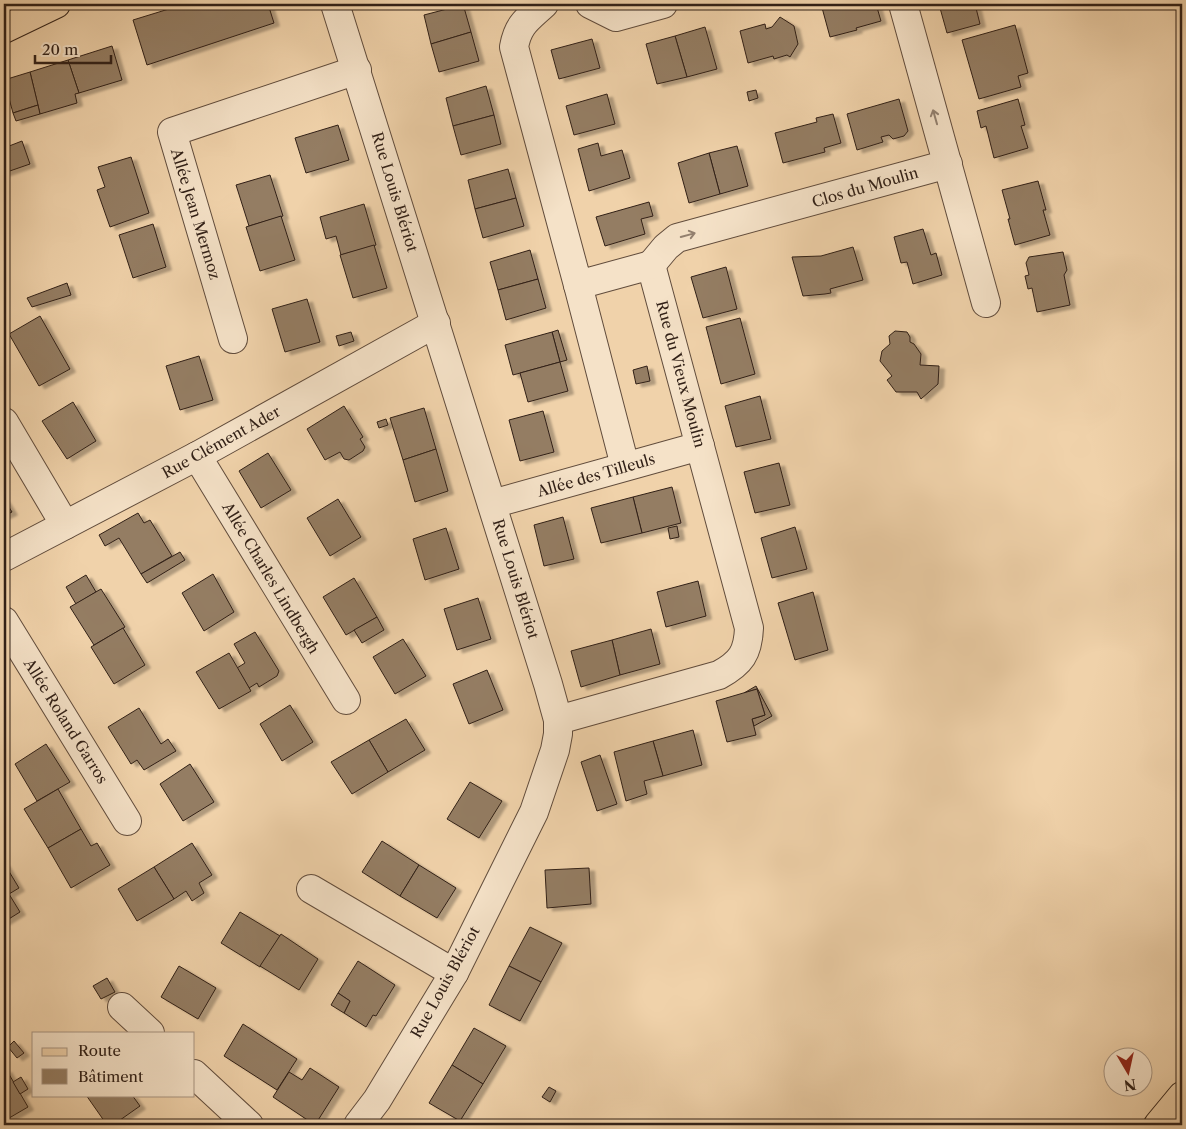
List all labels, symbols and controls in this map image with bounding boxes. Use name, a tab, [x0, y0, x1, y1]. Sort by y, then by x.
scale bar	[35, 32, 111, 64]
text: 20 m	[42, 40, 78, 59]
one-way arrow	[930, 109, 939, 125]
street label: Rue Louis Blériot	[368, 130, 422, 255]
street label: Allée Jean Mermoz	[167, 145, 225, 282]
street label: Clos du Moulin	[810, 163, 921, 211]
one-way arrow	[679, 230, 695, 239]
street label: Rue du Vieux Moulin	[652, 298, 710, 450]
street label: Rue Clément Ader	[159, 401, 284, 482]
street label: Allée des Tilleuls	[534, 449, 657, 501]
street label: Allée Charles Lindbergh	[218, 498, 324, 658]
street label: Rue Louis Blériot	[489, 517, 543, 642]
street label: Allée Roland Garros	[19, 654, 112, 787]
street label: Rue Louis Blériot	[406, 922, 484, 1041]
legend	[32, 1032, 195, 1096]
text: Route	[78, 1041, 121, 1060]
north arrow	[1104, 1046, 1154, 1096]
text: Bâtiment	[78, 1067, 144, 1086]
text: N	[1123, 1075, 1137, 1095]

